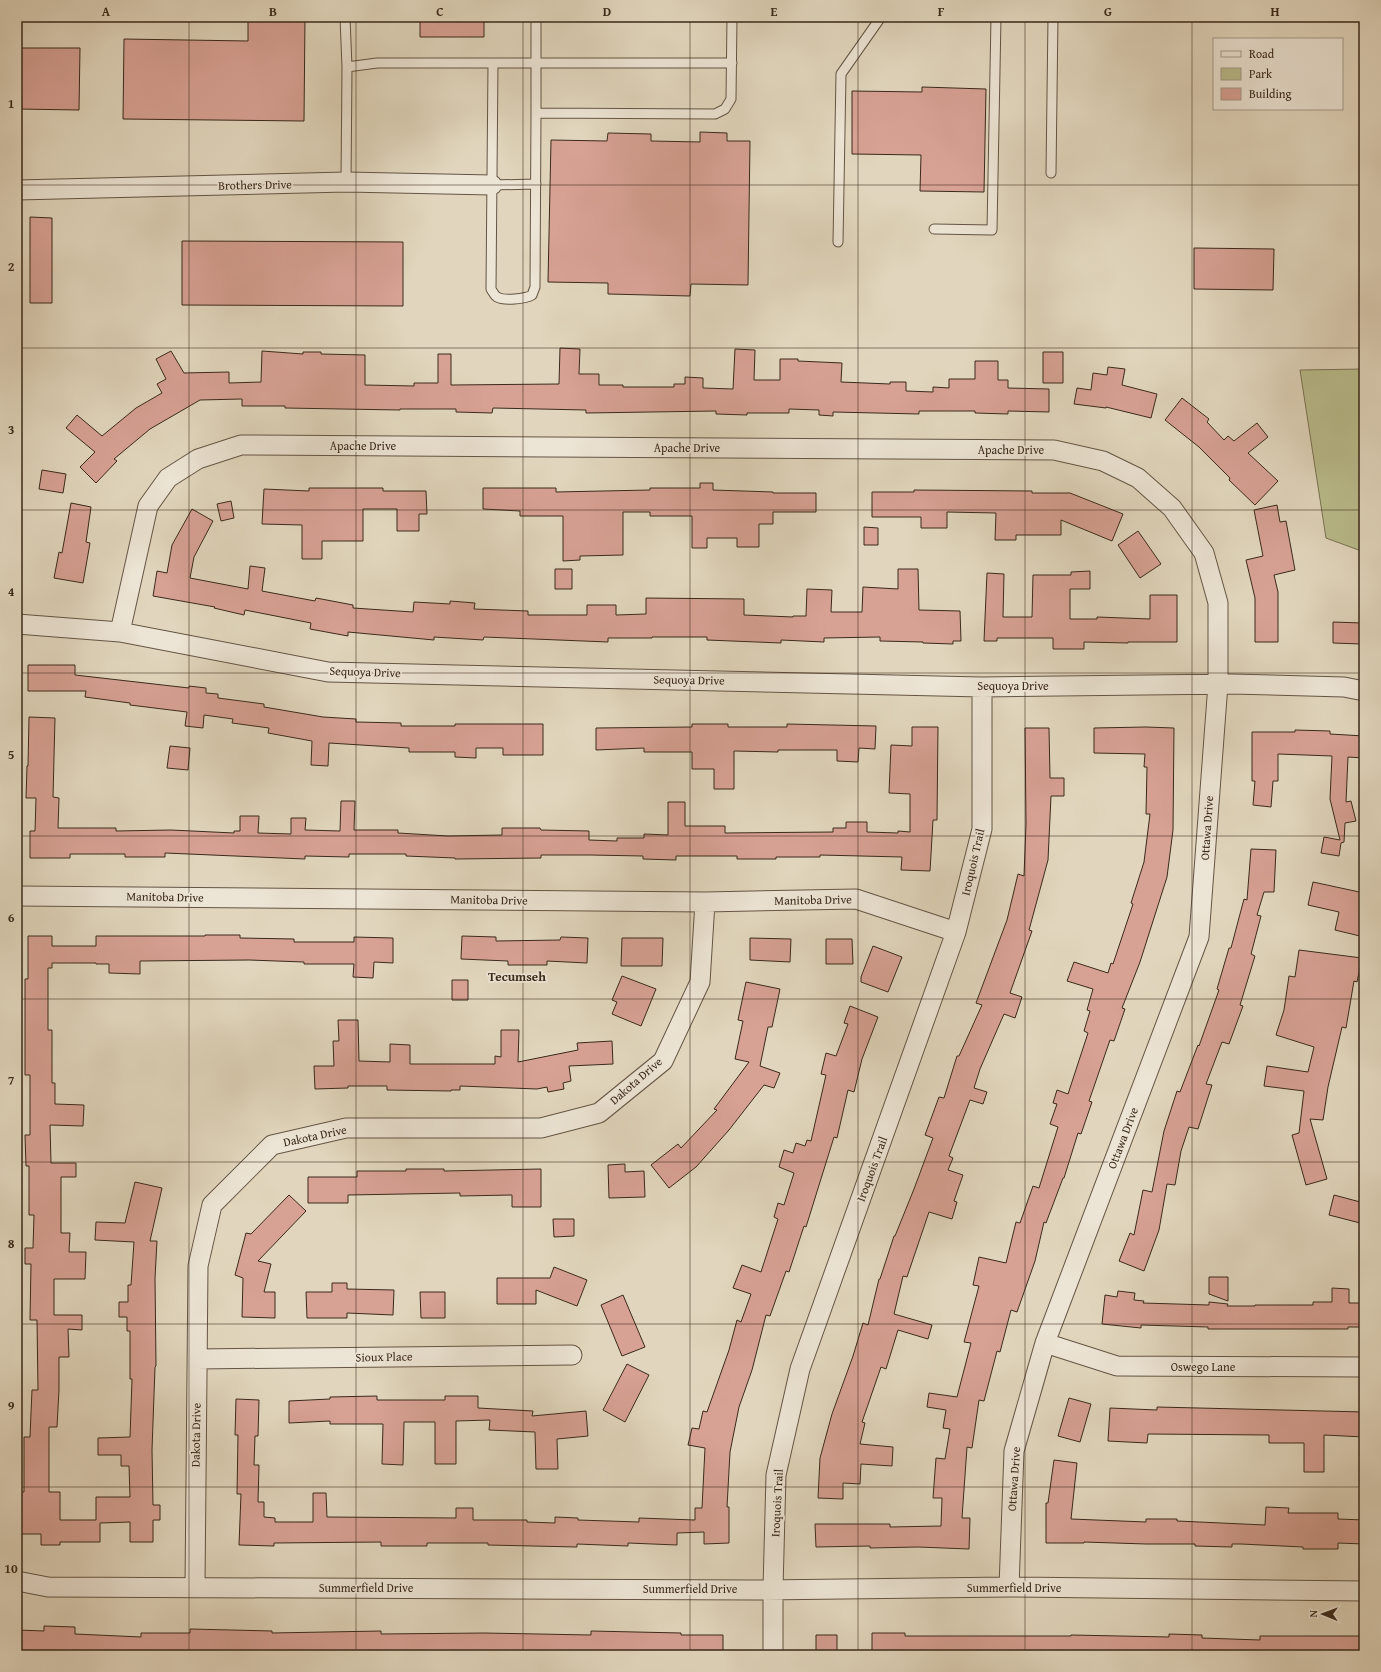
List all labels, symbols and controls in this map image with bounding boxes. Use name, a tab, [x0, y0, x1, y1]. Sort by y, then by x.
text: A	[102, 2, 111, 21]
text: B	[269, 2, 277, 21]
text: C	[436, 2, 444, 21]
text: D	[603, 2, 611, 21]
text: E	[771, 2, 778, 21]
text: F	[938, 2, 945, 21]
text: G	[1104, 2, 1112, 21]
text: H	[1270, 2, 1280, 21]
legend	[1213, 38, 1343, 110]
text: Road	[1249, 45, 1275, 62]
text: Park	[1249, 65, 1273, 82]
text: Building	[1249, 85, 1292, 102]
text: 1	[8, 94, 14, 113]
street label: Brothers Drive	[218, 175, 292, 194]
text: 2	[8, 257, 15, 276]
text: 3	[8, 420, 14, 439]
street label: Apache Drive	[330, 437, 397, 454]
street label: Apache Drive	[654, 439, 721, 456]
street label: Apache Drive	[978, 441, 1045, 458]
text: 4	[8, 582, 15, 601]
street label: Sequoya Drive	[329, 662, 401, 681]
street label: Sequoya Drive	[653, 670, 725, 689]
street label: Sequoya Drive	[977, 677, 1049, 694]
text: 5	[8, 745, 15, 764]
street label: Ottawa Drive	[1196, 795, 1217, 861]
street label: Iroquois Trail	[957, 826, 989, 897]
street label: Manitoba Drive	[126, 887, 204, 906]
street label: Manitoba Drive	[450, 890, 528, 909]
street label: Manitoba Drive	[774, 890, 852, 909]
text: 6	[8, 908, 15, 927]
district label: Tecumseh	[488, 967, 546, 986]
street label: Dakota Drive	[606, 1053, 666, 1108]
text: 7	[8, 1071, 15, 1090]
street label: Ottawa Drive	[1103, 1104, 1142, 1171]
street label: Dakota Drive	[282, 1120, 349, 1151]
street label: Iroquois Trail	[852, 1133, 891, 1204]
text: 8	[8, 1234, 15, 1253]
street label: Sioux Place	[355, 1347, 413, 1365]
street label: Oswego Lane	[1171, 1358, 1236, 1375]
text: 9	[8, 1396, 15, 1415]
street label: Dakota Drive	[186, 1402, 205, 1467]
street label: Ottawa Drive	[1003, 1446, 1024, 1512]
street label: Iroquois Trail	[766, 1468, 787, 1537]
text: 10	[4, 1559, 18, 1578]
street label: Summerfield Drive	[319, 1579, 414, 1596]
street label: Summerfield Drive	[967, 1579, 1062, 1596]
street label: Summerfield Drive	[643, 1580, 738, 1597]
north arrow	[1303, 1594, 1343, 1634]
text: N	[1305, 1609, 1321, 1618]

